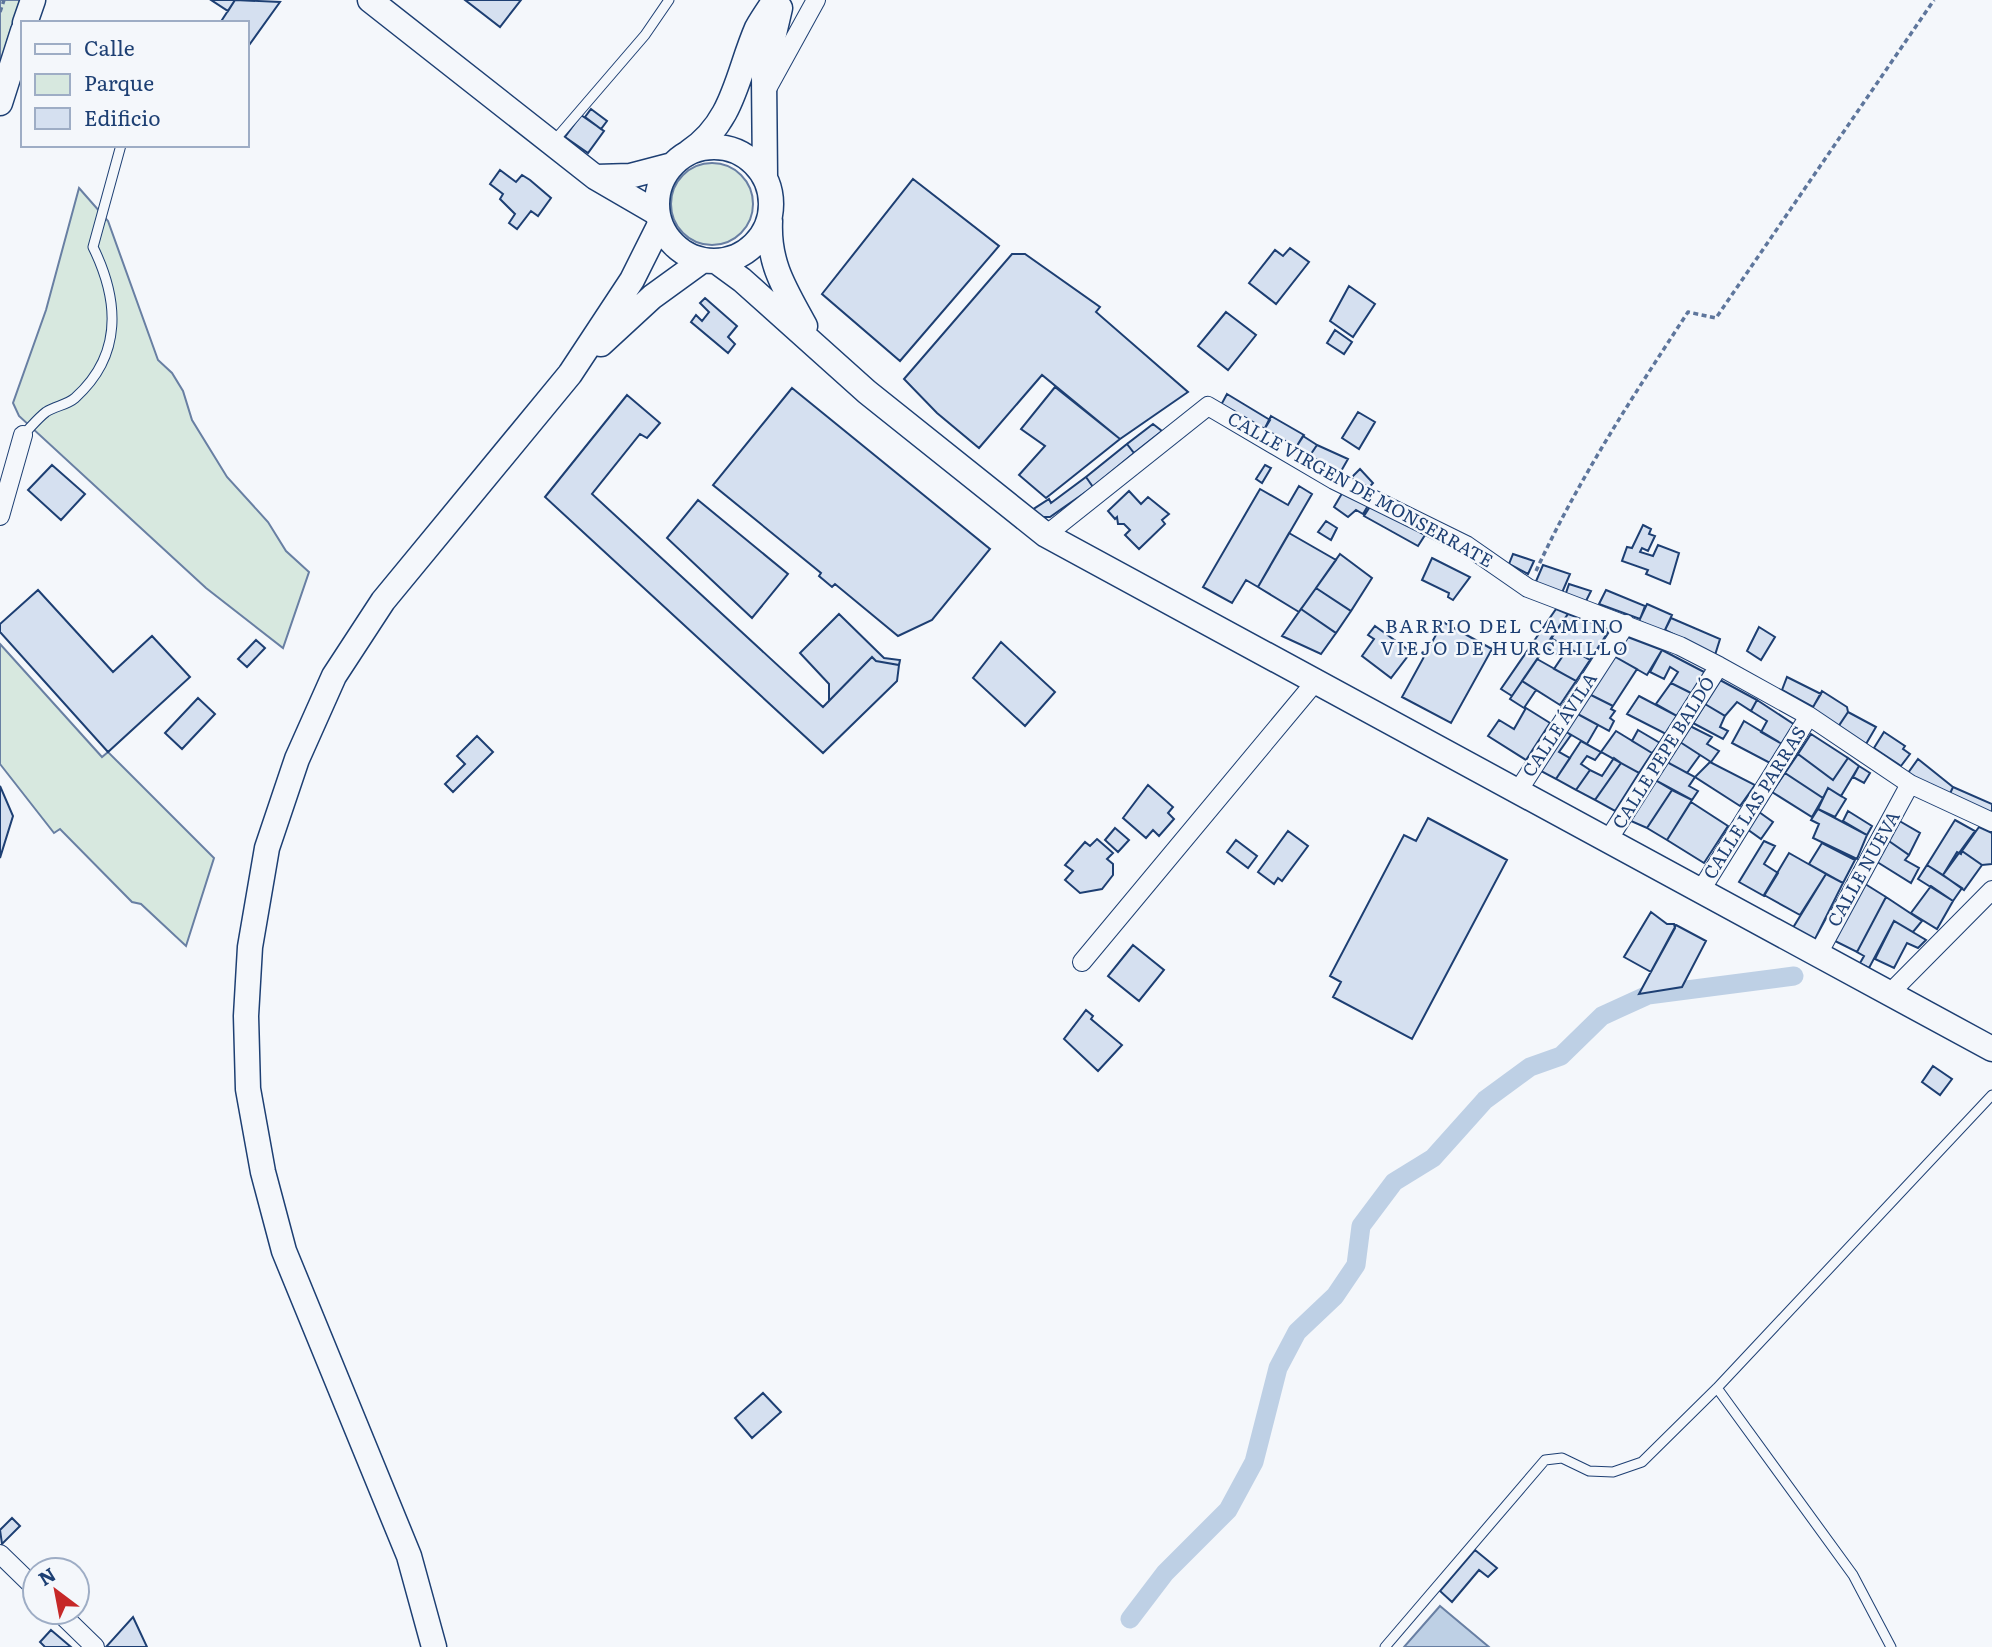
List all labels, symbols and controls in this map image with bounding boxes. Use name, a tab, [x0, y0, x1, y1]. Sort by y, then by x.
legend	[21, 21, 248, 147]
text: Calle	[84, 31, 135, 62]
text: Parque	[84, 66, 154, 97]
text: Edificio	[84, 101, 160, 132]
street label: CALLE VIRGEN DE MONSERRATE	[1223, 404, 1498, 573]
district label: BARRIO DEL CAMINO VIEJO DE HURCHILLO	[1381, 611, 1629, 661]
street label: CALLE ÁVILA	[1515, 666, 1603, 782]
street label: CALLE PEPE BALDÓ	[1605, 671, 1721, 834]
street label: CALLE LAS PARRAS	[1696, 721, 1812, 884]
street label: CALLE NUEVA	[1820, 805, 1906, 931]
north arrow	[21, 1556, 91, 1626]
text: N	[32, 1560, 61, 1592]

